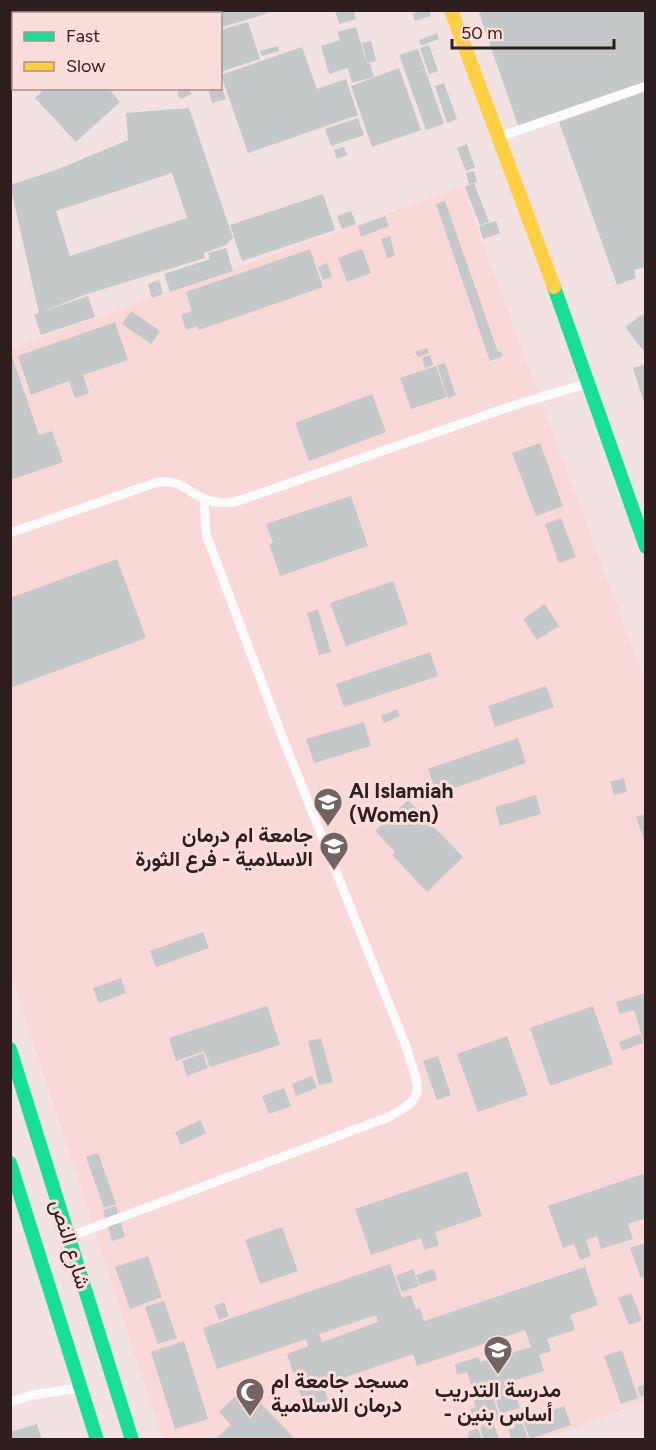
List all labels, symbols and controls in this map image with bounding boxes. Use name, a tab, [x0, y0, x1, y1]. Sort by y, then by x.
legend	[12, 12, 222, 90]
scale bar	[452, 12, 614, 50]
text: 50 m	[461, 22, 503, 44]
text: Fast	[66, 25, 100, 47]
text: Slow	[66, 55, 105, 77]
place label: Al Islamiah (Women)	[349, 778, 453, 827]
school or university icon: Al Islamiah (Women)	[312, 786, 344, 828]
place label: جامعة ام درمان الاسلامية - فرع الثورة	[135, 822, 313, 873]
school or university icon: جامعة ام درمان الاسلامية - فرع الثورة	[318, 830, 350, 872]
street label: شارع النص	[44, 1196, 96, 1292]
school or university icon: مدرسة التدريب - أساس بنين	[482, 1334, 514, 1376]
place label: مسجد جامعة ام درمان الاسلامية	[271, 1368, 409, 1418]
mosque icon: مسجد جامعة ام درمان الاسلامية	[234, 1376, 266, 1418]
place label: مدرسة التدريب - أساس بنين	[435, 1377, 561, 1426]

